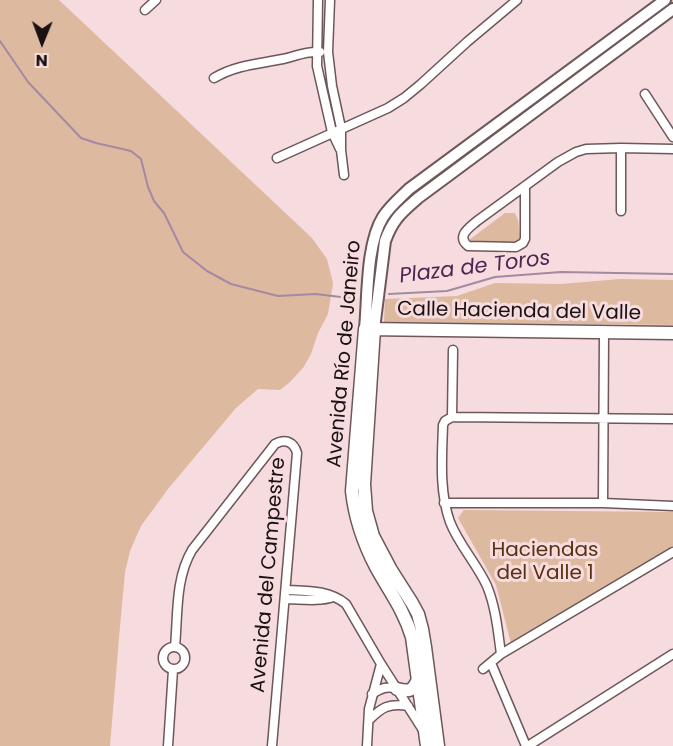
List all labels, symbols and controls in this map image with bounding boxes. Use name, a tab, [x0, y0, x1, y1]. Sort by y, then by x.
north arrow	[12, 12, 72, 72]
text: N	[35, 49, 48, 72]
street label: Avenida Río de Janeiro	[323, 239, 367, 469]
water label: Plaza de Toros	[398, 246, 552, 290]
street label: Calle Hacienda del Valle	[397, 298, 641, 326]
street label: Avenida del Campestre	[247, 456, 291, 694]
park label: Haciendas del Valle 1	[491, 539, 599, 586]

